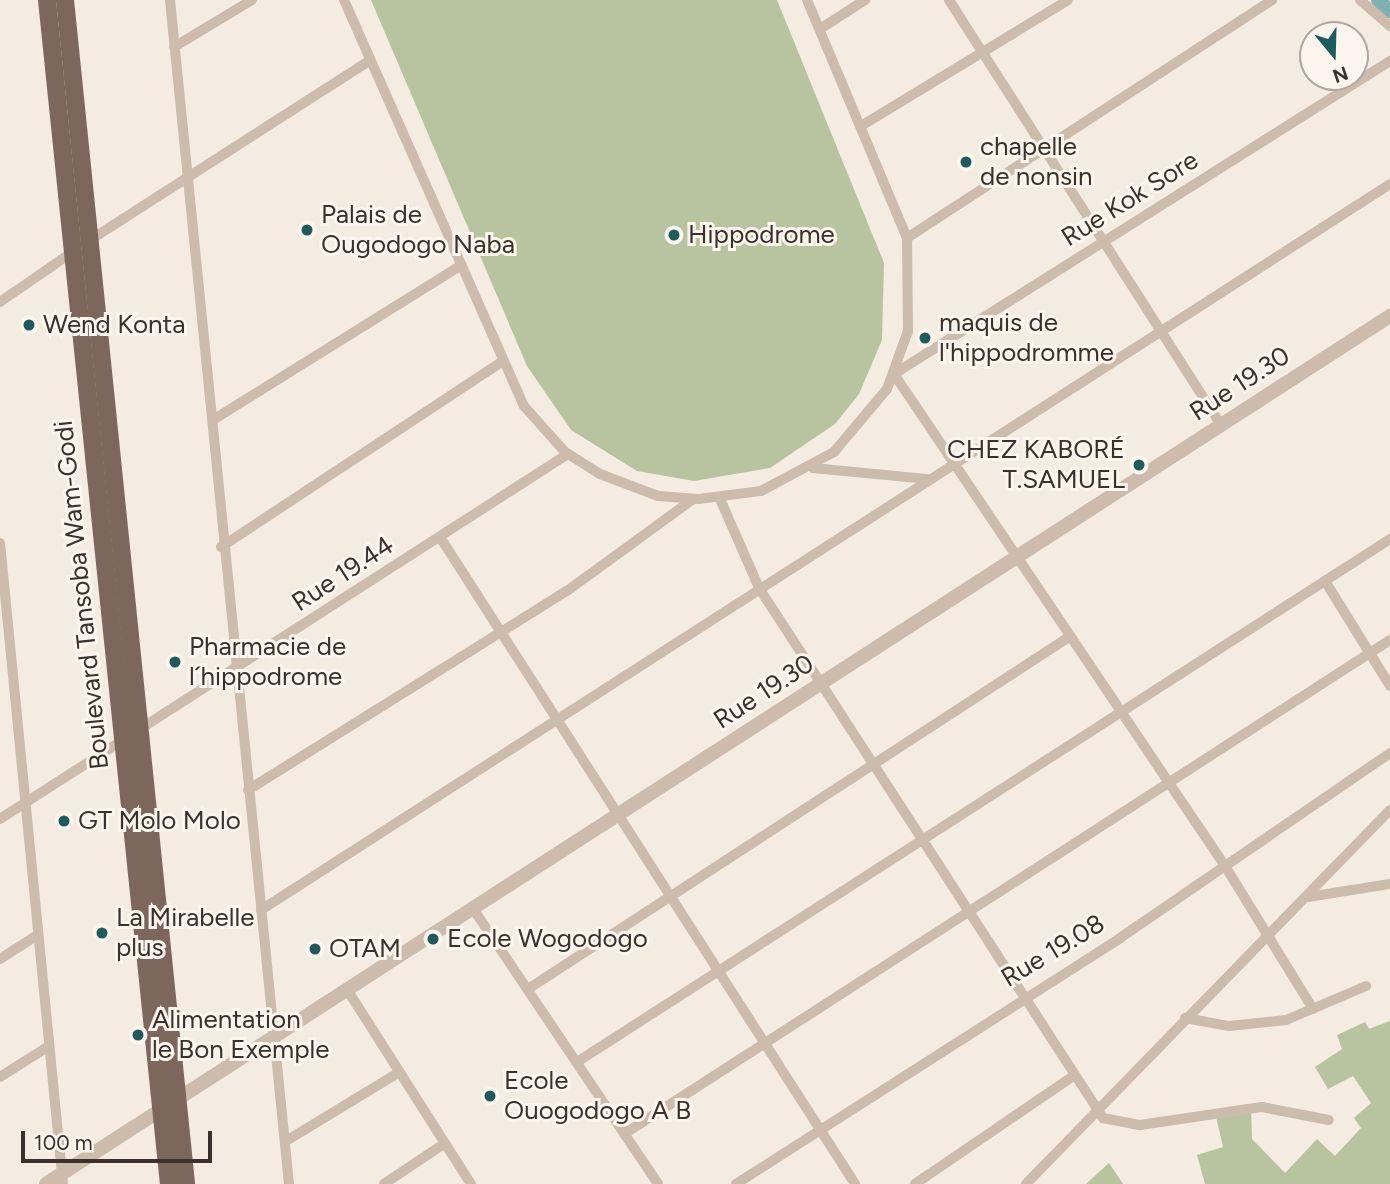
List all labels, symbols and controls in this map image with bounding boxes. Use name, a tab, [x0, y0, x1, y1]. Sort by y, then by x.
north arrow	[1299, 21, 1369, 91]
text: N	[1330, 61, 1351, 88]
place label: chapelle de nonsin	[980, 131, 1093, 192]
street label: Rue Kok Sore	[1056, 145, 1204, 253]
marker: chapelle de nonsin	[958, 154, 974, 170]
place label: Palais de Ougodogo Naba	[321, 199, 515, 260]
place label: Hippodrome	[688, 219, 835, 251]
marker: Palais de Ougodogo Naba	[299, 222, 315, 238]
marker: Hippodrome	[666, 227, 682, 243]
place label: maquis de l'hippodromme	[939, 307, 1114, 368]
place label: Wend Konta	[43, 309, 186, 341]
marker: Wend Konta	[21, 317, 37, 333]
marker: maquis de l'hippodromme	[917, 330, 933, 346]
street label: Rue 19.30	[1184, 340, 1296, 428]
street label: Boulevard Tansoba Wam-Godi	[48, 419, 116, 771]
place label: CHEZ KABORÉ T.SAMUEL	[947, 434, 1125, 496]
marker: CHEZ KABORÉ T.SAMUEL	[1131, 457, 1147, 473]
street label: Rue 19.44	[286, 530, 400, 618]
place label: Pharmacie de l´hippodrome	[189, 631, 346, 692]
street label: Rue 19.30	[708, 648, 820, 736]
marker: Pharmacie de l´hippodrome	[167, 654, 183, 670]
place label: GT Molo Molo	[78, 805, 241, 837]
marker: GT Molo Molo	[56, 813, 72, 829]
place label: La Mirabelle plus	[116, 902, 254, 964]
street label: Rue 19.08	[996, 908, 1110, 994]
place label: Ecole Wogodogo	[447, 923, 648, 955]
marker: La Mirabelle plus	[94, 925, 110, 941]
marker: Ecole Wogodogo	[425, 931, 441, 947]
place label: OTAM	[329, 933, 401, 965]
marker: OTAM	[307, 941, 323, 957]
place label: Alimentation le Bon Exemple	[152, 1004, 329, 1066]
marker: Alimentation le Bon Exemple	[130, 1027, 146, 1043]
place label: Ecole Ouogodogo A B	[504, 1065, 691, 1126]
marker: Ecole Ouogodogo A B	[482, 1088, 498, 1104]
scale bar	[24, 1118, 215, 1162]
text: 100 m	[34, 1130, 93, 1155]

